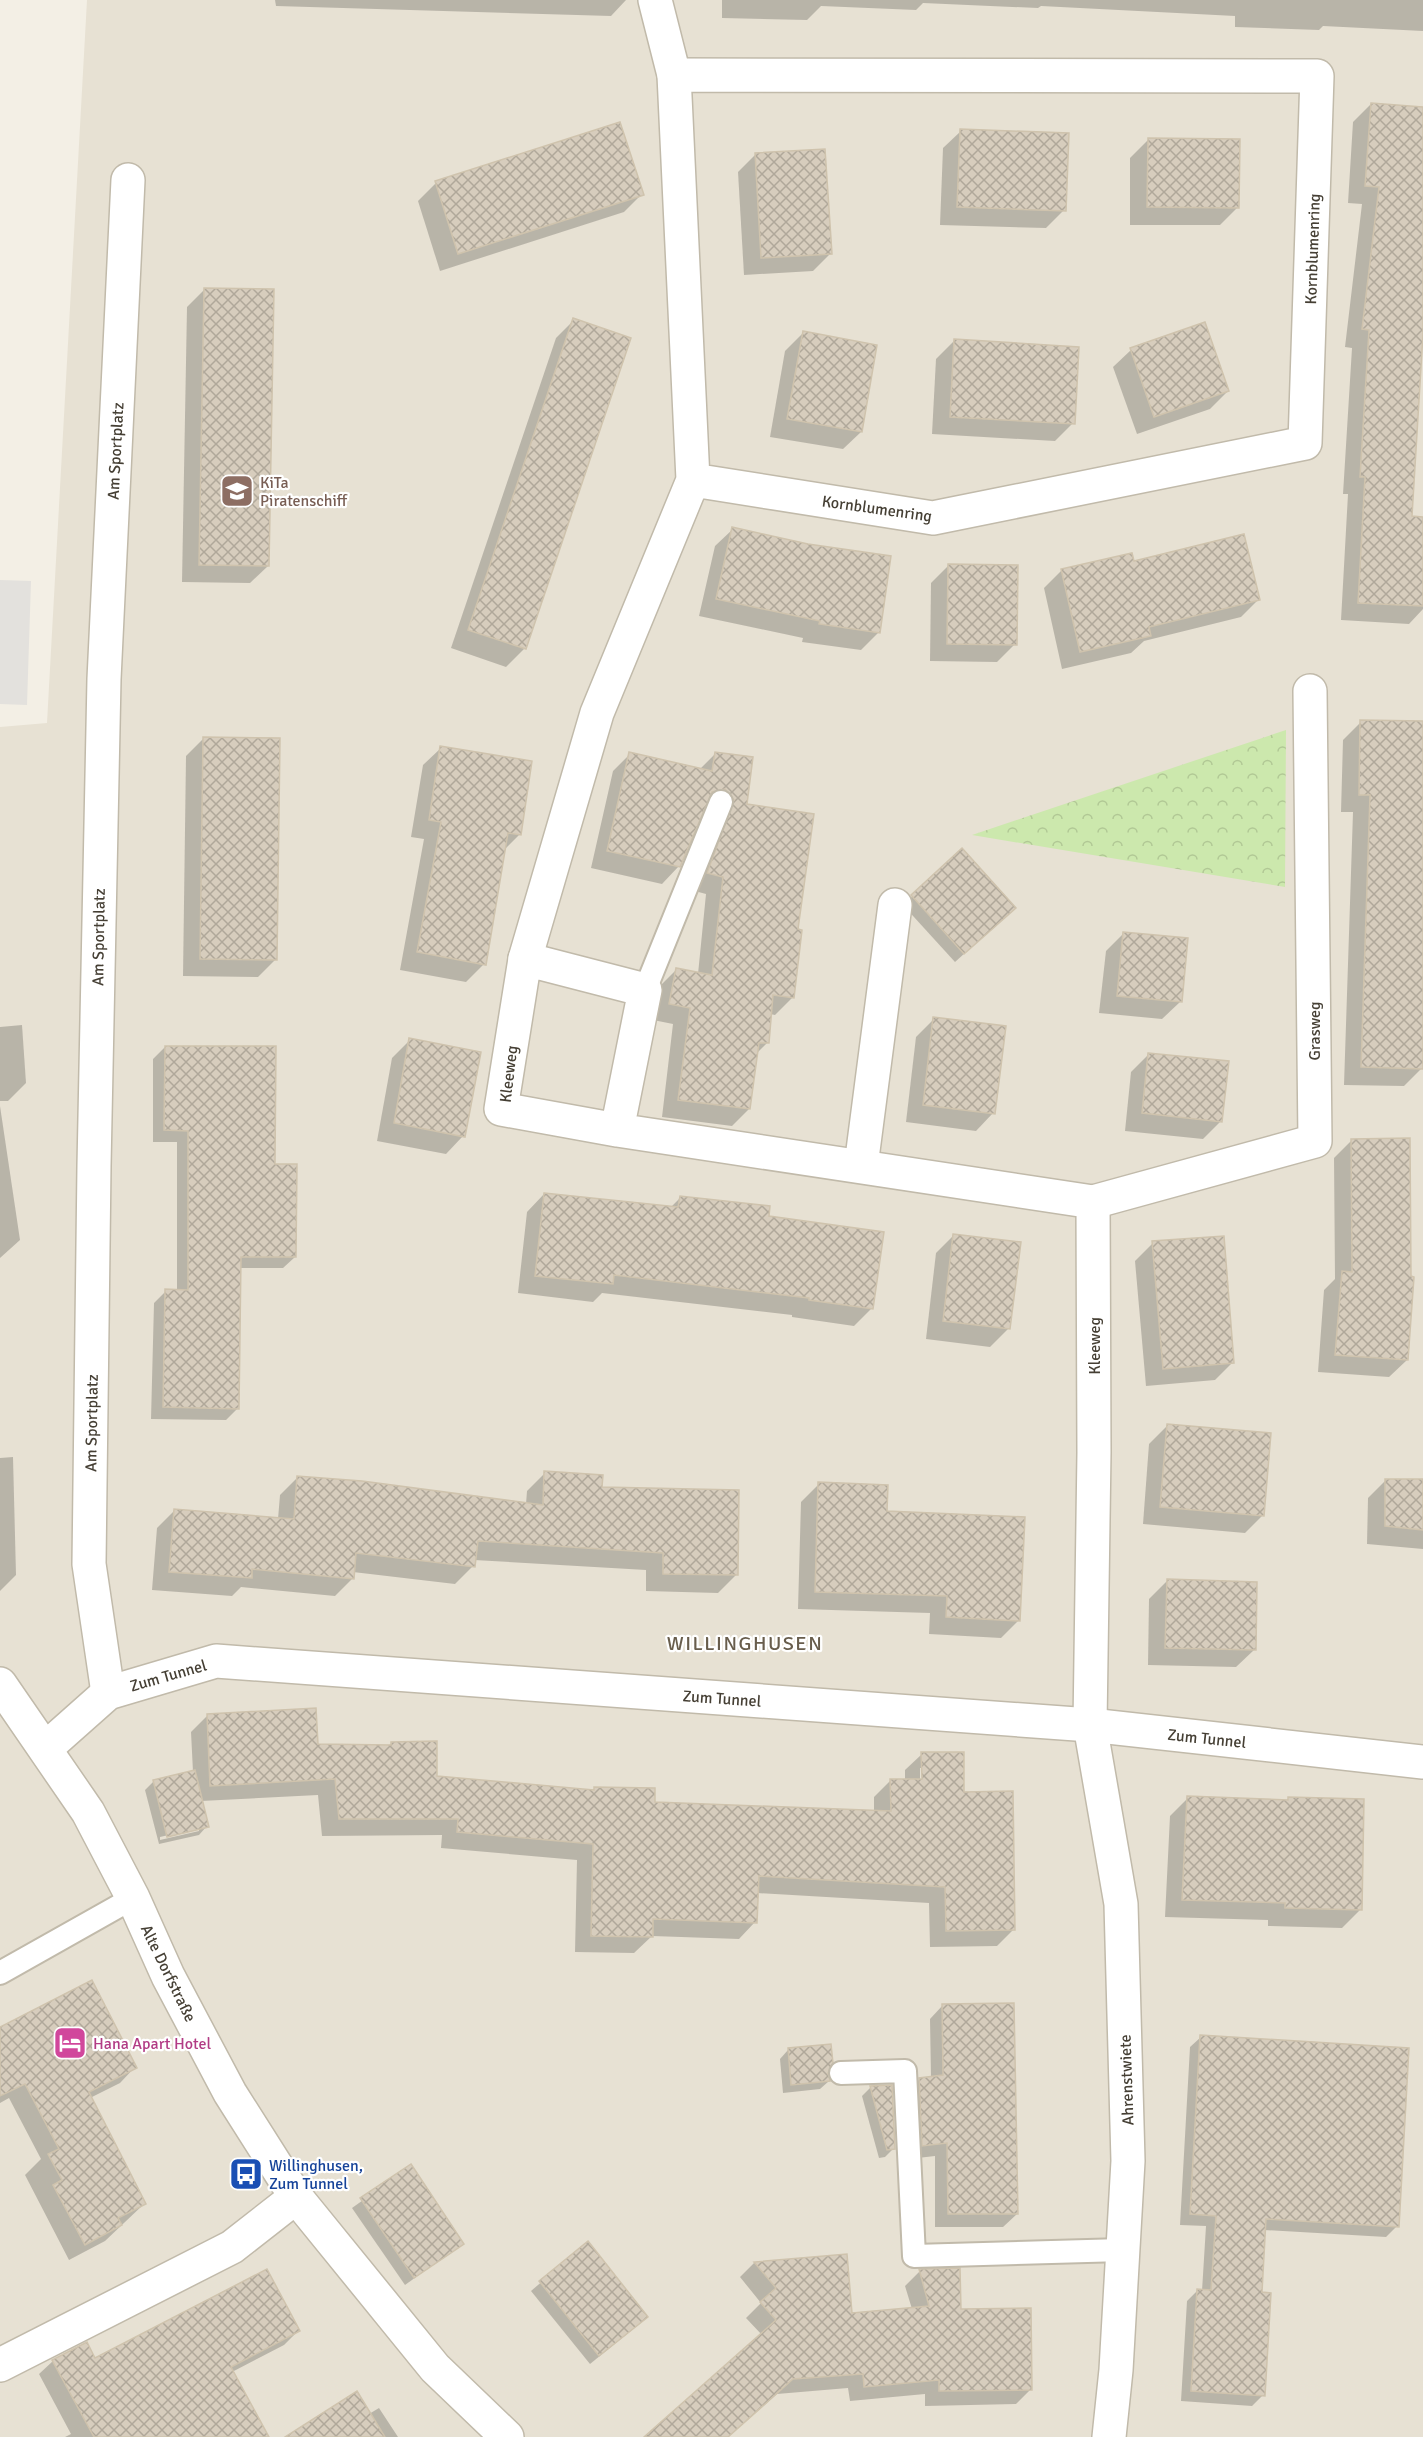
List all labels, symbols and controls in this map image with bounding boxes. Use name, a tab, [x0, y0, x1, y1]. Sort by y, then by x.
street label: Kornblumenring	[1301, 193, 1325, 305]
street label: Am Sportplatz	[103, 402, 129, 500]
school or university icon: KiTa Piratenschiff	[219, 473, 255, 509]
place label: KiTa Piratenschiff	[260, 473, 348, 511]
street label: Kornblumenring	[820, 491, 933, 527]
street label: Am Sportplatz	[88, 888, 110, 986]
street label: Grasweg	[1305, 1002, 1325, 1060]
street label: Kleeweg	[496, 1044, 522, 1104]
street label: Kleeweg	[1085, 1317, 1105, 1375]
street label: Am Sportplatz	[81, 1374, 103, 1472]
district label: WILLINGHUSEN	[667, 1631, 823, 1656]
street label: Zum Tunnel	[128, 1655, 209, 1696]
street label: Zum Tunnel	[682, 1686, 762, 1712]
street label: Zum Tunnel	[1167, 1725, 1248, 1753]
street label: Alte Dorfstraße	[136, 1921, 200, 2025]
hotel icon: Hana Apart Hotel	[52, 2025, 88, 2061]
place label: Hana Apart Hotel	[93, 2034, 211, 2054]
street label: Ahrenstwiete	[1115, 2034, 1139, 2126]
bus stop icon: Willinghusen, Zum Tunnel	[228, 2156, 264, 2192]
place label: Willinghusen, Zum Tunnel	[269, 2156, 363, 2194]

